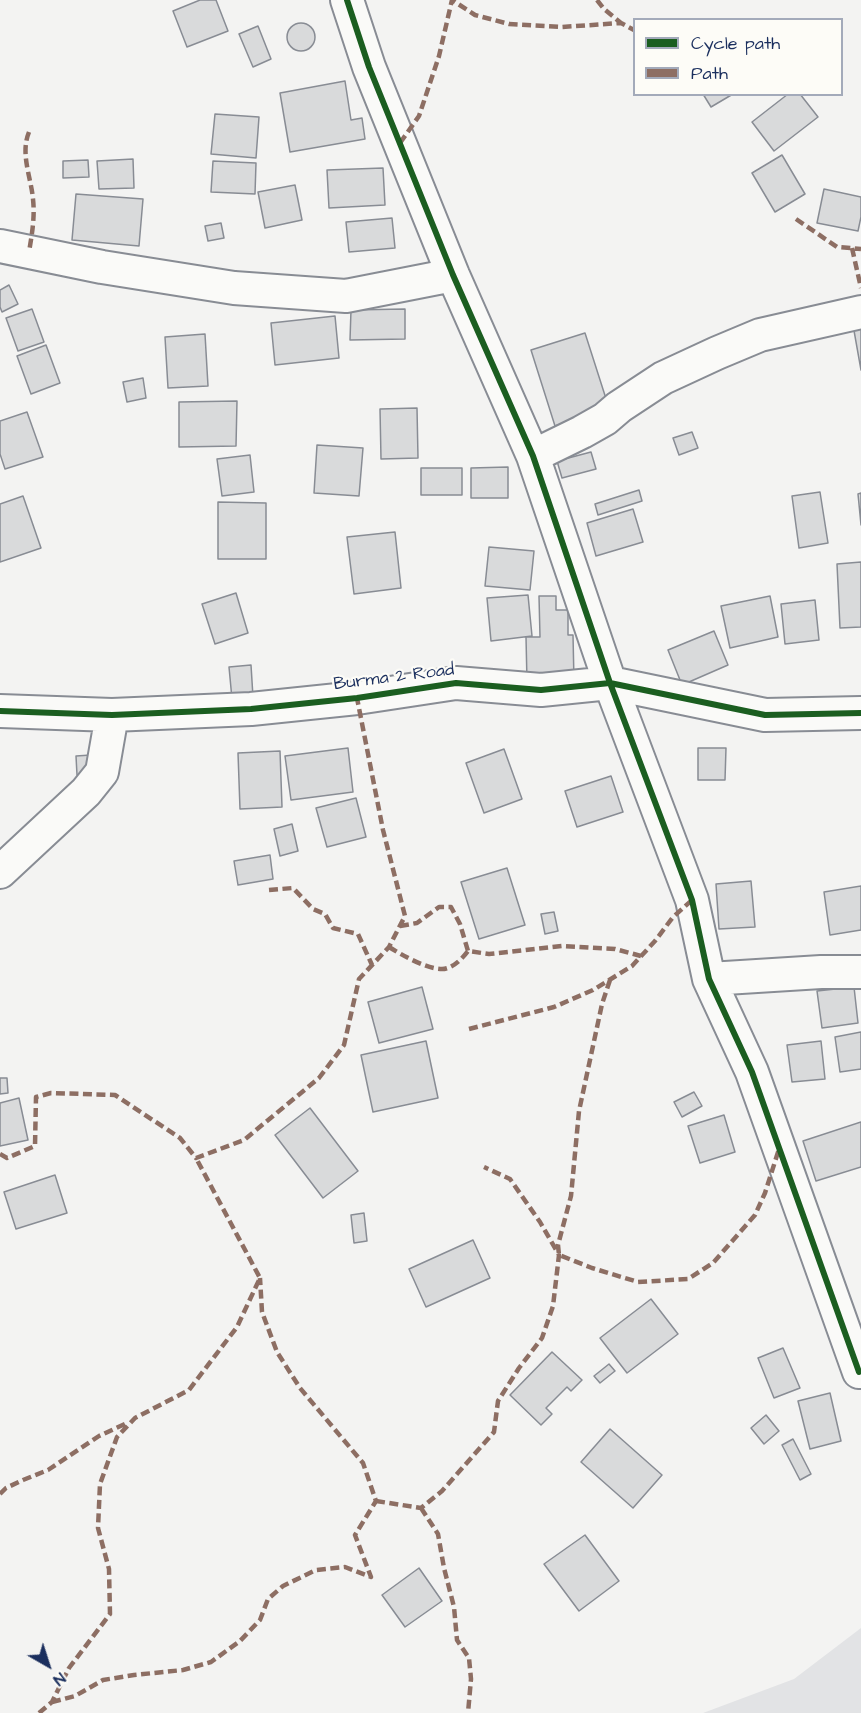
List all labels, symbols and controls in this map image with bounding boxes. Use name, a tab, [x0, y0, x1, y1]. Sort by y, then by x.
legend	[633, 18, 843, 96]
text: Cycle path	[691, 31, 780, 56]
text: Path	[691, 61, 728, 86]
street label: Burma 2 Road	[333, 660, 455, 696]
north arrow	[18, 1635, 78, 1695]
text: N	[49, 1667, 70, 1691]

